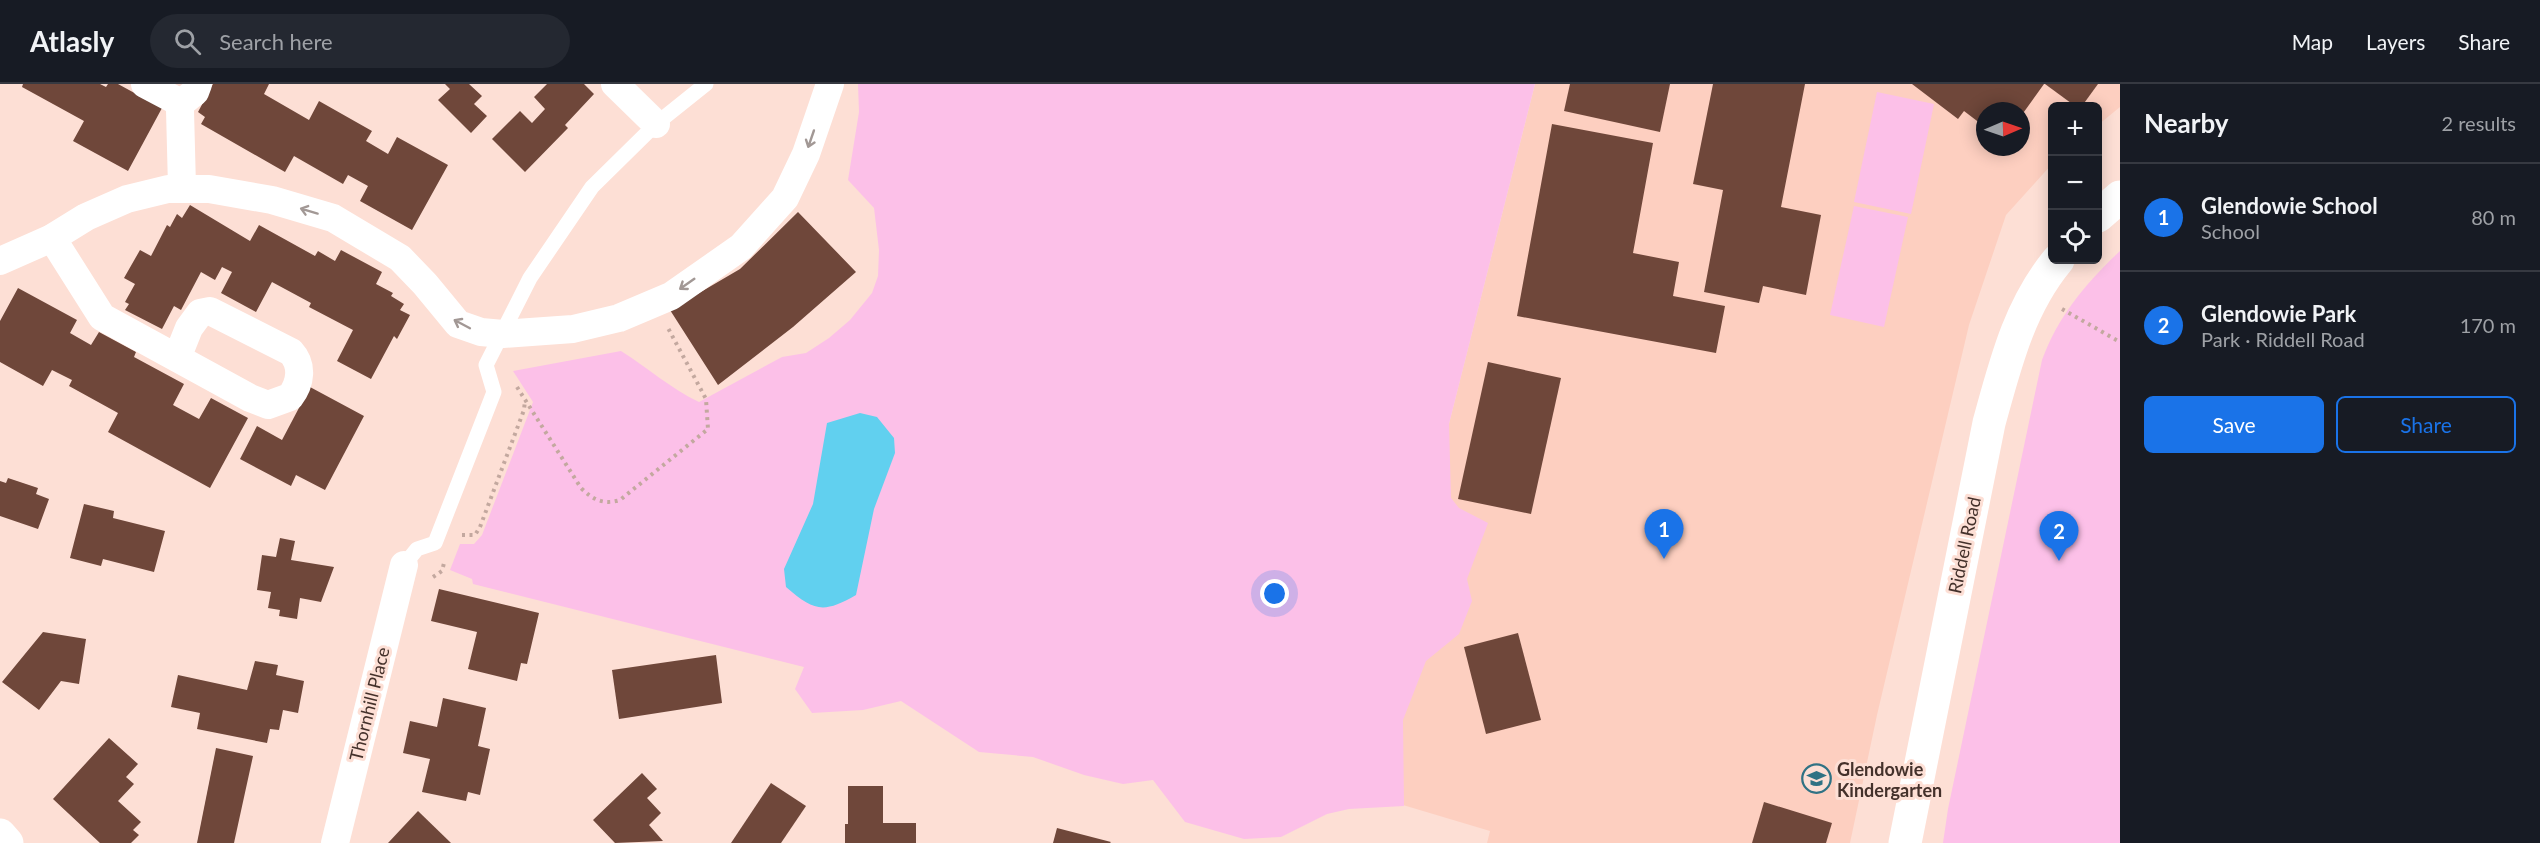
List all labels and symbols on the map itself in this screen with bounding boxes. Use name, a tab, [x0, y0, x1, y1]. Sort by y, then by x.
north arrow	[1976, 102, 2030, 156]
one-way arrow	[805, 129, 816, 148]
one-way arrow	[300, 205, 319, 216]
one-way arrow	[680, 278, 696, 290]
one-way arrow	[454, 318, 471, 330]
street label: Riddell Road	[1943, 495, 1985, 595]
pin: 1	[1644, 510, 1684, 559]
pin: 2	[2040, 512, 2078, 561]
your location	[1260, 579, 1289, 608]
street label: Thornhill Place	[344, 645, 394, 763]
place label: Glendowie Kindergarten	[1837, 758, 1942, 801]
school or university icon: Glendowie Kindergarten	[1800, 763, 1832, 795]

